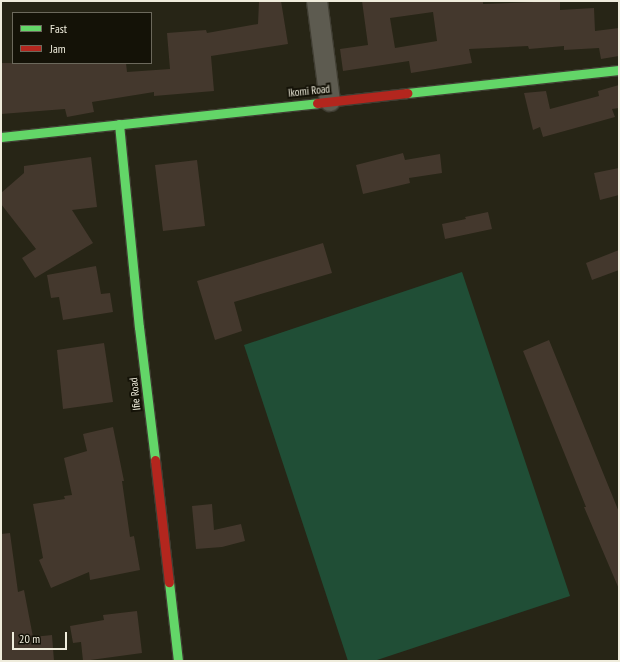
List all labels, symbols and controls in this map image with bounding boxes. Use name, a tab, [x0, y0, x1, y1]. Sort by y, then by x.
legend	[12, 12, 152, 64]
text: Fast	[50, 21, 67, 36]
text: Jam	[50, 41, 66, 56]
street label: Ikomi Road	[287, 82, 331, 100]
street label: Ifie Road	[127, 377, 143, 411]
scale bar	[14, 624, 69, 650]
text: 20 m	[19, 631, 40, 646]

